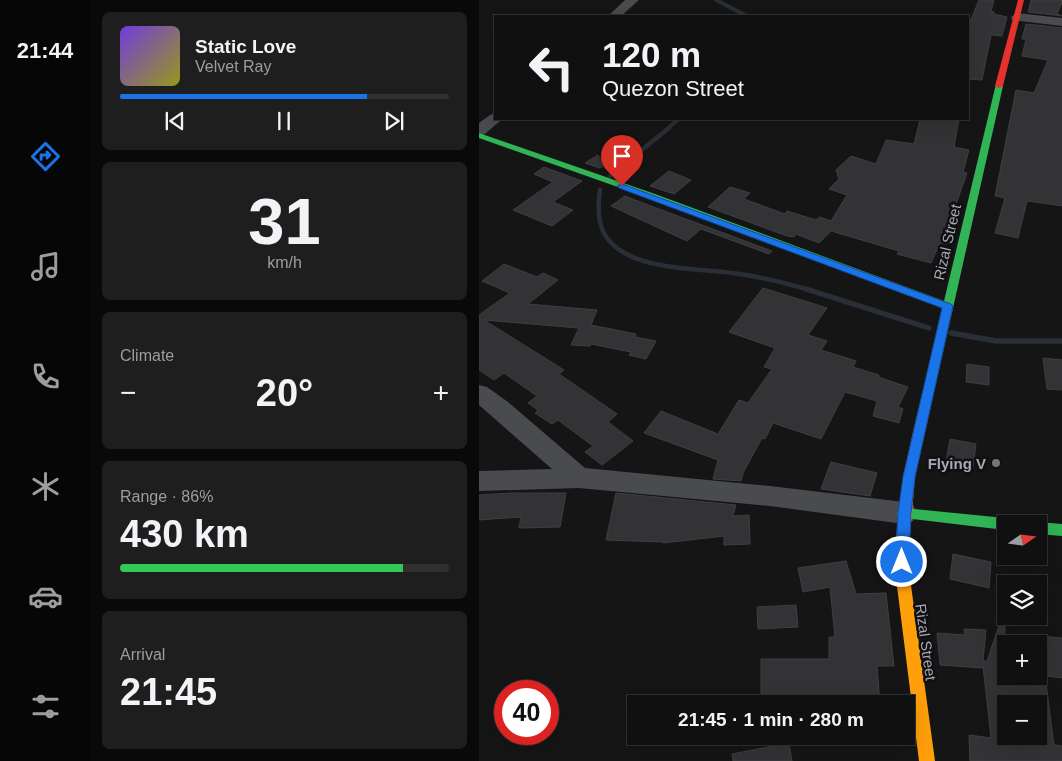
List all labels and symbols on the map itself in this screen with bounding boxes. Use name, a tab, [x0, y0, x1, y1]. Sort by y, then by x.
pin	[601, 135, 643, 186]
street label: Rizal Street	[930, 202, 964, 282]
place label: Flying V	[928, 455, 986, 472]
marker: Flying V	[990, 457, 1002, 469]
north arrow	[997, 515, 1047, 565]
position arrow	[875, 535, 927, 587]
street label: Rizal Street	[912, 602, 940, 682]
speed limit sign: 40	[494, 680, 559, 745]

